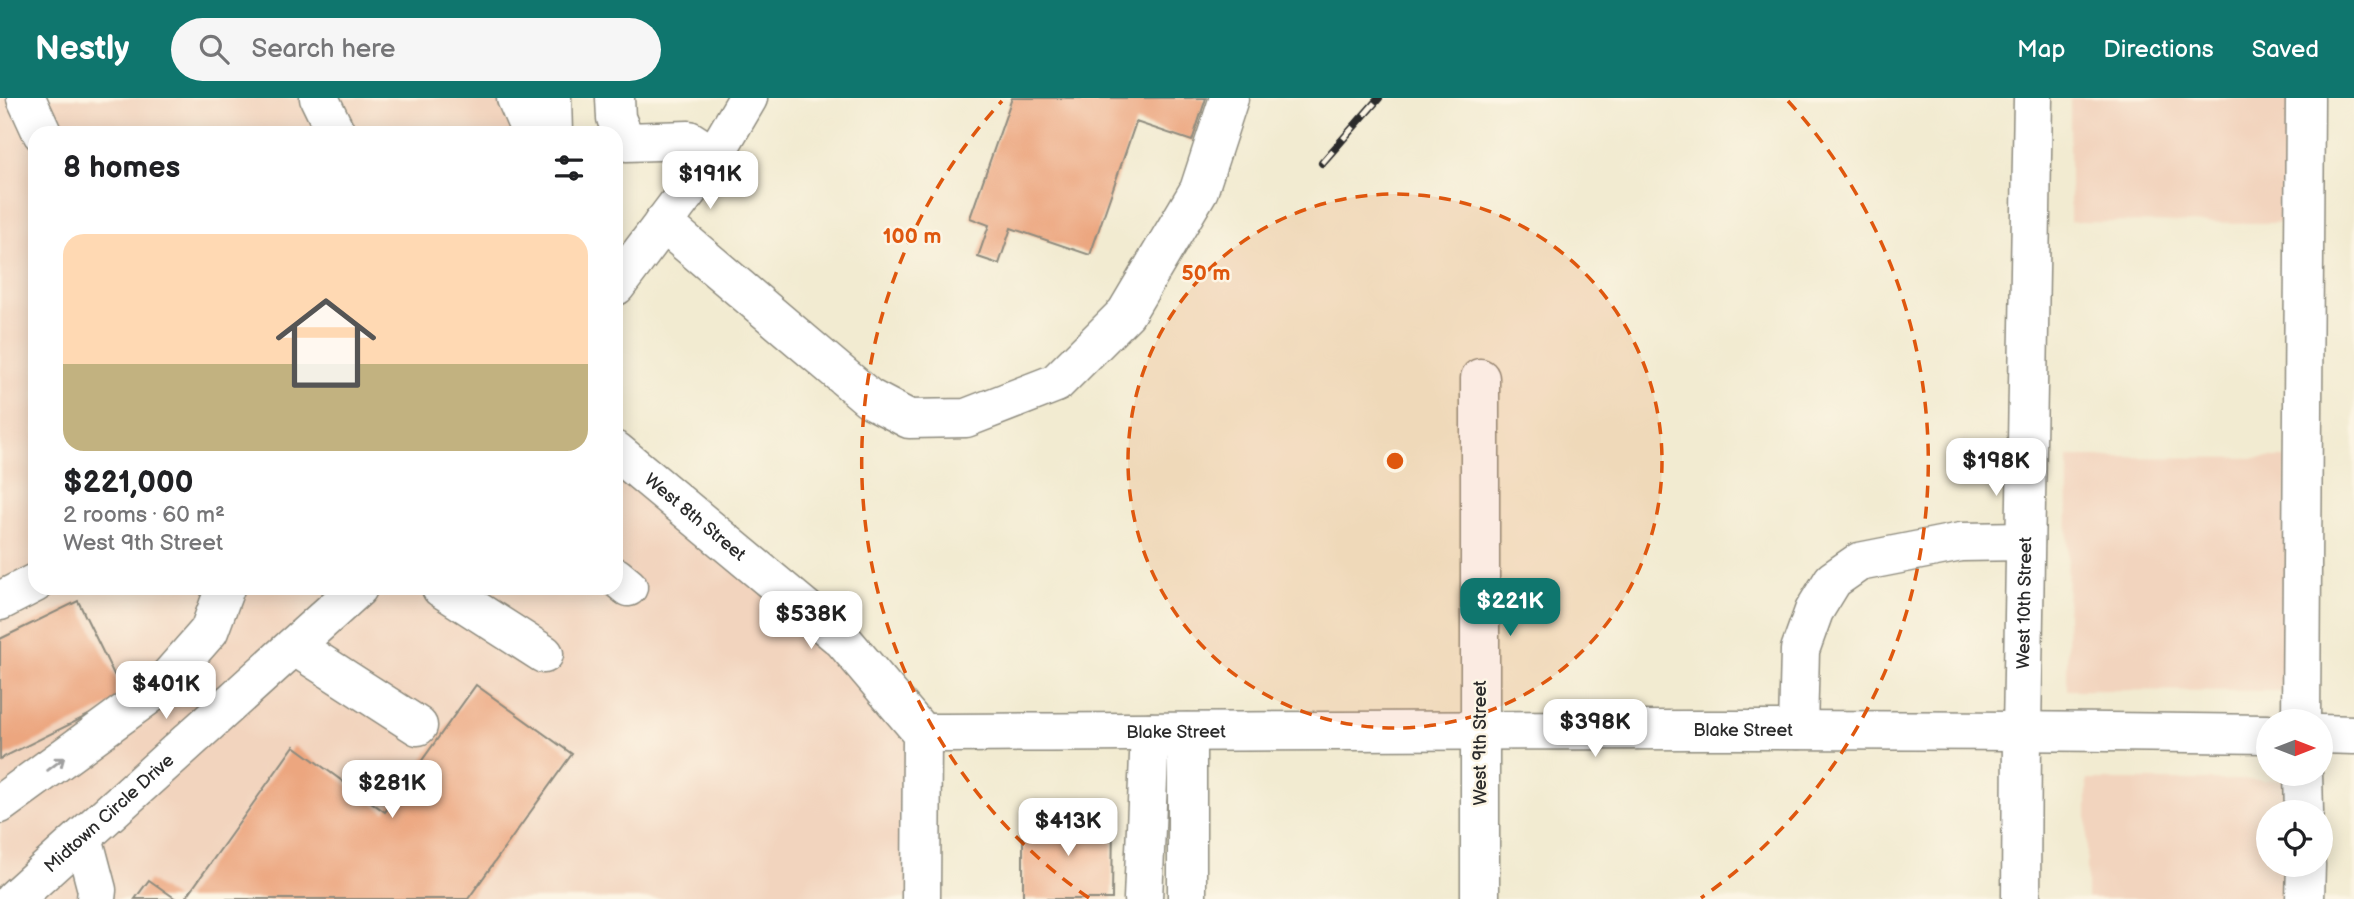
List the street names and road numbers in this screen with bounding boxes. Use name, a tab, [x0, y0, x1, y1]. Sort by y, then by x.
street label: West 8th Street	[640, 469, 750, 565]
street label: West 10th Street	[2013, 536, 2036, 669]
street label: West 9th Street	[1470, 680, 1491, 806]
street label: Blake Street	[1693, 720, 1793, 741]
street label: Blake Street	[1126, 721, 1226, 742]
street label: Midtown Circle Drive	[40, 749, 178, 877]

